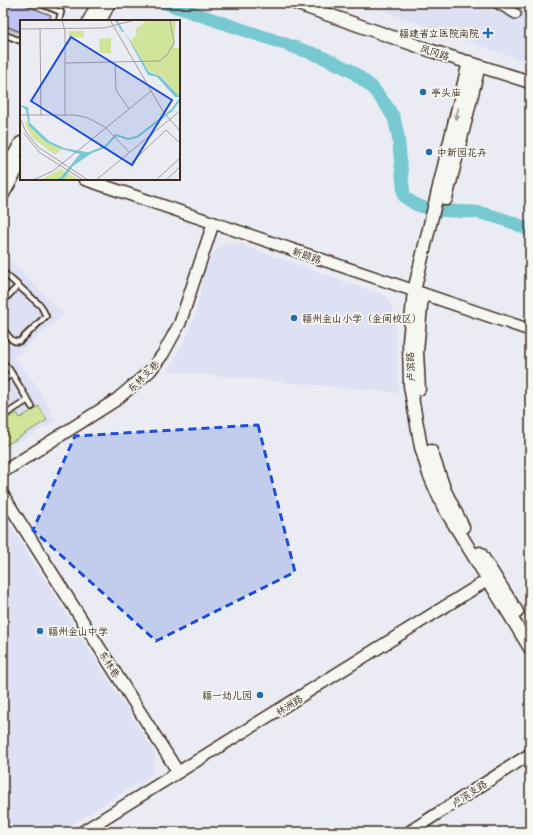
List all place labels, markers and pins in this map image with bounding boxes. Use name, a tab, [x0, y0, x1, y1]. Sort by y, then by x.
marker: 福建省立医院南院	[482, 27, 494, 39]
place label: 福建省立医院南院	[399, 28, 479, 40]
marker: 亭头庙	[418, 87, 428, 97]
place label: 亭头庙	[431, 87, 461, 99]
marker: 中新园花卉	[424, 147, 434, 157]
place label: 中新园花卉	[437, 147, 487, 159]
marker: 福州金山小学（金闽校区）	[289, 313, 299, 323]
place label: 福州金山小学（金闽校区）	[302, 313, 422, 325]
marker: 福州金山中学	[35, 626, 45, 636]
place label: 福州金山中学	[48, 626, 108, 638]
place label: 福一幼儿园	[202, 690, 252, 702]
marker: 福一幼儿园	[255, 690, 265, 700]

